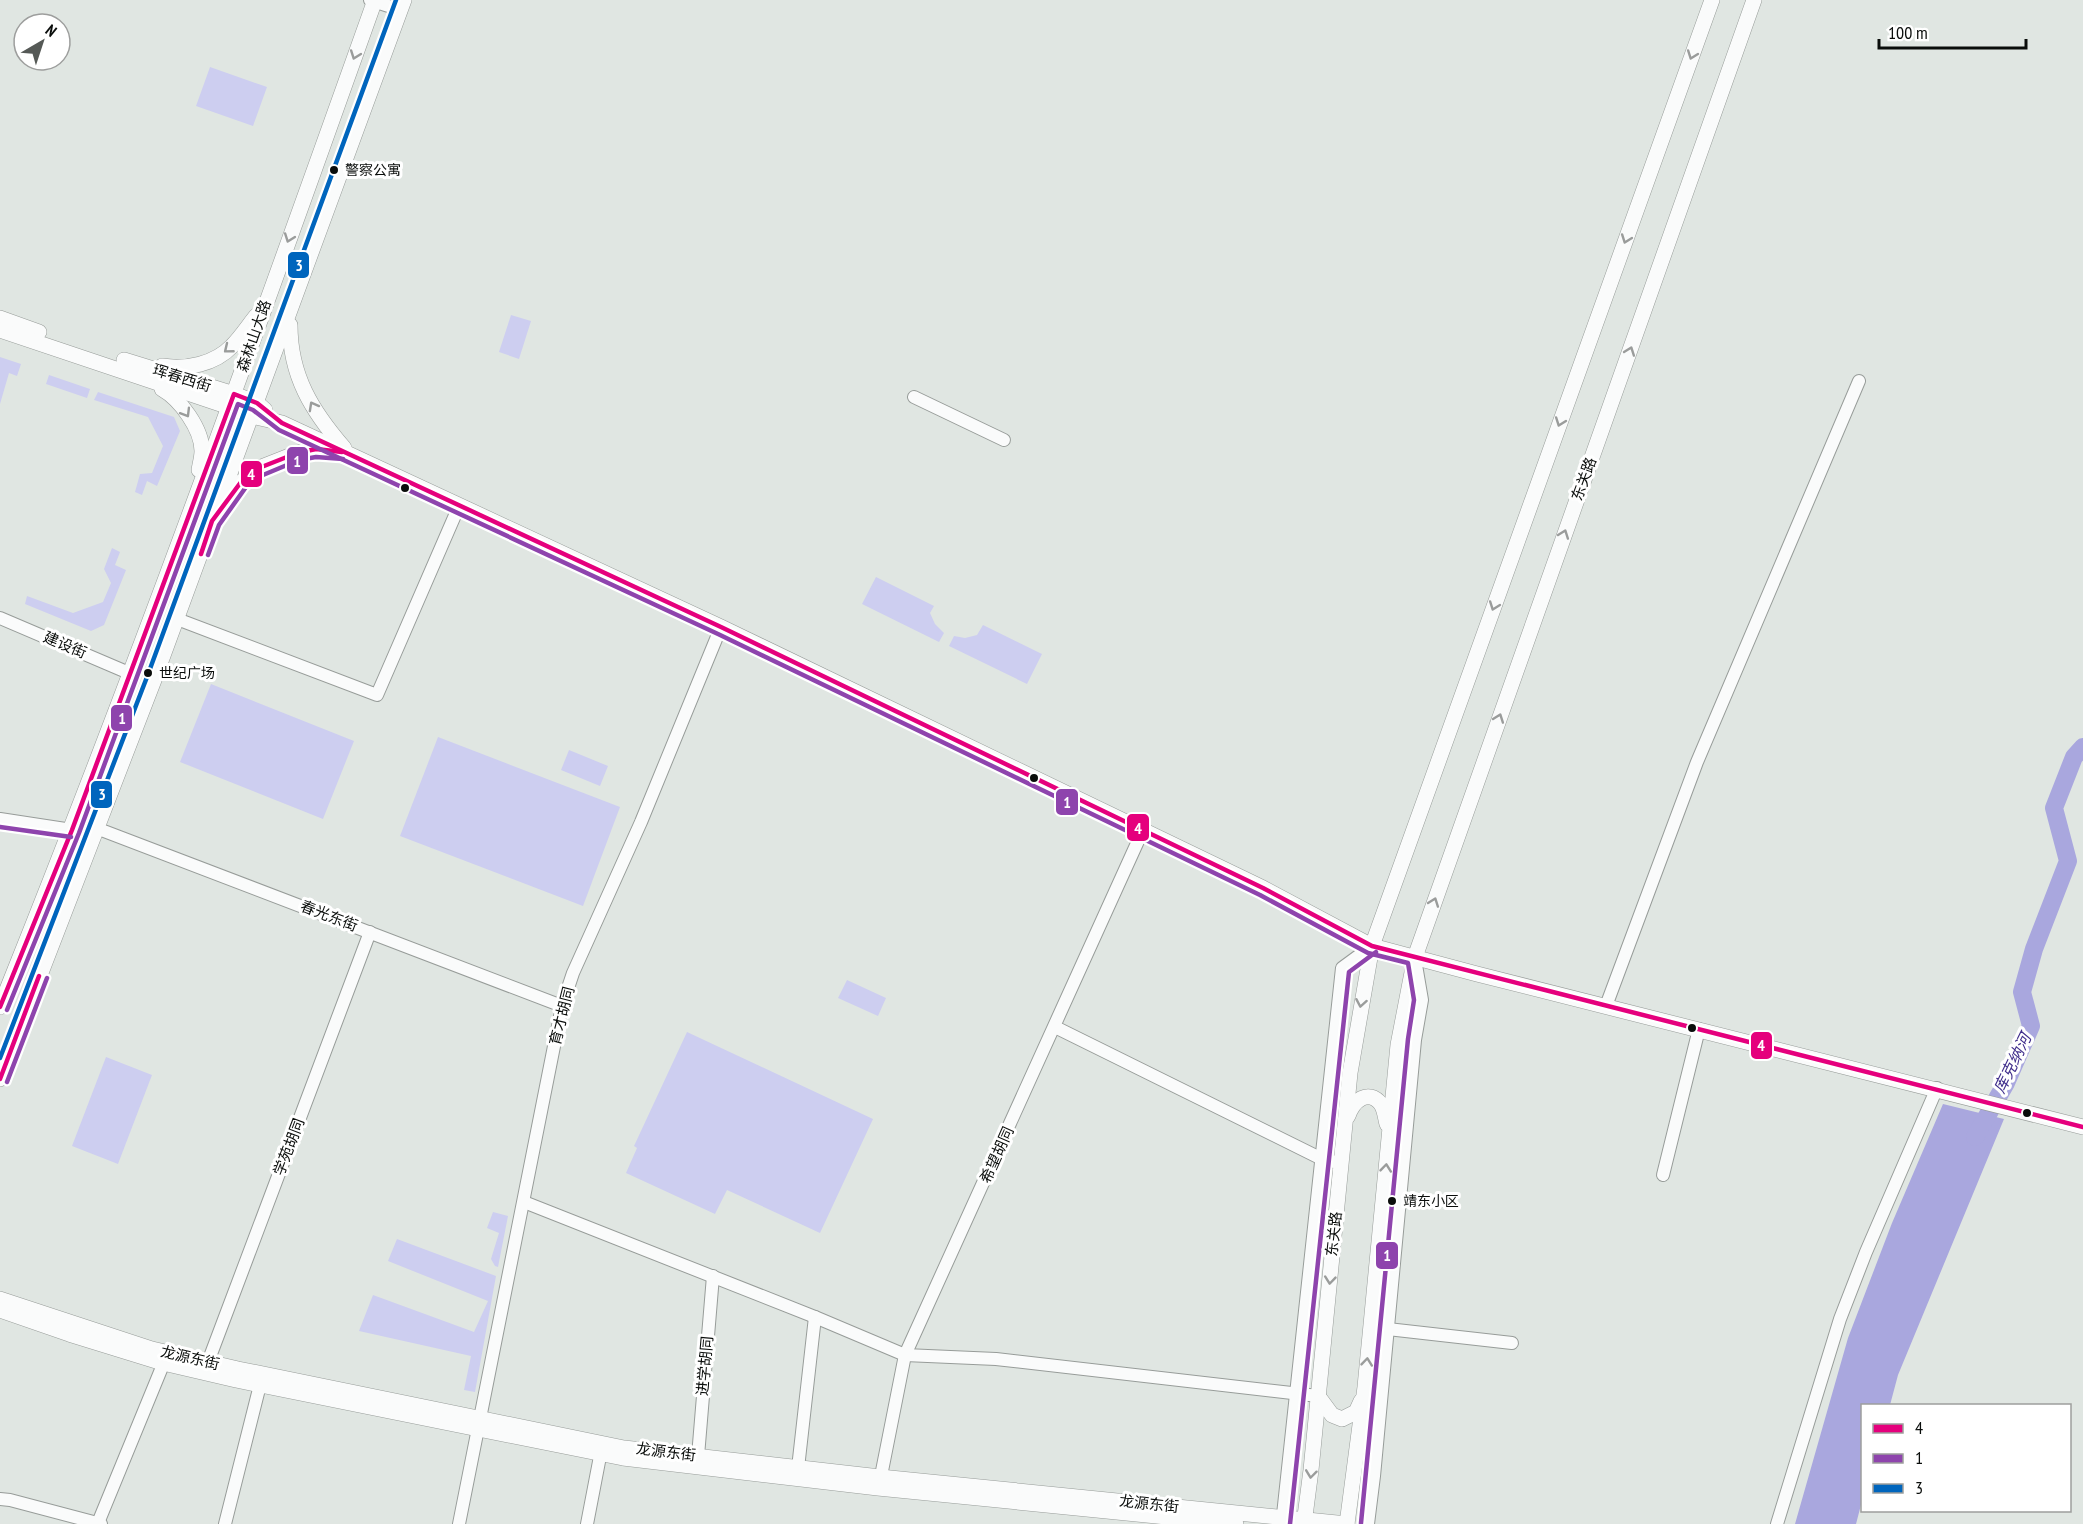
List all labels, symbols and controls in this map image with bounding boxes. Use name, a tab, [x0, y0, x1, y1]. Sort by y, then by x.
north arrow	[12, 12, 72, 72]
scale bar	[1879, 12, 2026, 50]
text: N	[42, 20, 61, 41]
text: 100 m	[1888, 21, 1928, 44]
one-way arrow	[350, 49, 363, 60]
one-way arrow	[1686, 49, 1699, 60]
place label: 警察公寓	[345, 161, 401, 179]
marker: 警察公寓	[328, 164, 340, 176]
one-way arrow	[1621, 232, 1633, 243]
one-way arrow	[284, 233, 297, 243]
line badge: 3	[287, 251, 310, 279]
text: 3	[295, 255, 303, 275]
street label: 森林山大路	[232, 297, 275, 374]
one-way arrow	[224, 341, 235, 352]
one-way arrow	[1622, 346, 1635, 357]
street label: 珲春西街	[151, 360, 214, 395]
one-way arrow	[309, 402, 320, 412]
one-way arrow	[178, 407, 190, 417]
one-way arrow	[1555, 416, 1568, 427]
line badge: 1	[286, 446, 309, 475]
text: 1	[293, 451, 301, 471]
street label: 东关路	[1567, 454, 1600, 503]
line badge: 4	[240, 460, 263, 488]
text: 4	[247, 464, 255, 484]
unlabelled marker	[399, 482, 411, 494]
one-way arrow	[1557, 530, 1570, 540]
one-way arrow	[1489, 600, 1502, 611]
street label: 建设街	[41, 627, 90, 662]
place label: 世纪广场	[159, 664, 215, 682]
marker: 世纪广场	[142, 667, 154, 679]
line badge: 1	[110, 704, 133, 732]
text: 1	[118, 708, 126, 728]
one-way arrow	[1492, 713, 1505, 724]
unlabelled marker	[1028, 772, 1040, 784]
line badge: 3	[90, 780, 113, 809]
text: 3	[98, 784, 106, 804]
line badge: 1	[1055, 788, 1079, 816]
text: 1	[1063, 792, 1071, 812]
line badge: 4	[1126, 813, 1150, 842]
text: 4	[1134, 818, 1142, 838]
street label: 春光东街	[298, 896, 361, 935]
one-way arrow	[1427, 897, 1440, 908]
street label: 育才胡同	[545, 984, 578, 1047]
one-way arrow	[1356, 999, 1368, 1008]
unlabelled marker	[1686, 1022, 1698, 1034]
water label: 库克纳河	[1989, 1027, 2036, 1096]
line badge: 4	[1750, 1031, 1773, 1060]
text: 4	[1757, 1035, 1765, 1055]
unlabelled marker	[2021, 1107, 2033, 1119]
street label: 学苑胡同	[269, 1115, 308, 1178]
street label: 希望胡同	[976, 1124, 1017, 1186]
one-way arrow	[1379, 1163, 1392, 1172]
place label: 靖东小区	[1403, 1192, 1459, 1210]
marker: 靖东小区	[1386, 1195, 1398, 1207]
street label: 东关路	[1322, 1211, 1345, 1257]
line badge: 1	[1375, 1241, 1399, 1270]
text: 1	[1383, 1245, 1391, 1265]
one-way arrow	[1324, 1276, 1337, 1285]
street label: 进学胡同	[692, 1335, 717, 1397]
street label: 龙源东街	[159, 1342, 221, 1374]
one-way arrow	[1360, 1357, 1373, 1366]
legend	[1861, 1404, 2071, 1512]
text: 4	[1915, 1416, 1923, 1439]
street label: 龙源东街	[635, 1438, 697, 1465]
text: 1	[1915, 1446, 1923, 1469]
one-way arrow	[1305, 1470, 1318, 1479]
text: 3	[1915, 1476, 1923, 1499]
street label: 龙源东街	[1118, 1491, 1180, 1516]

